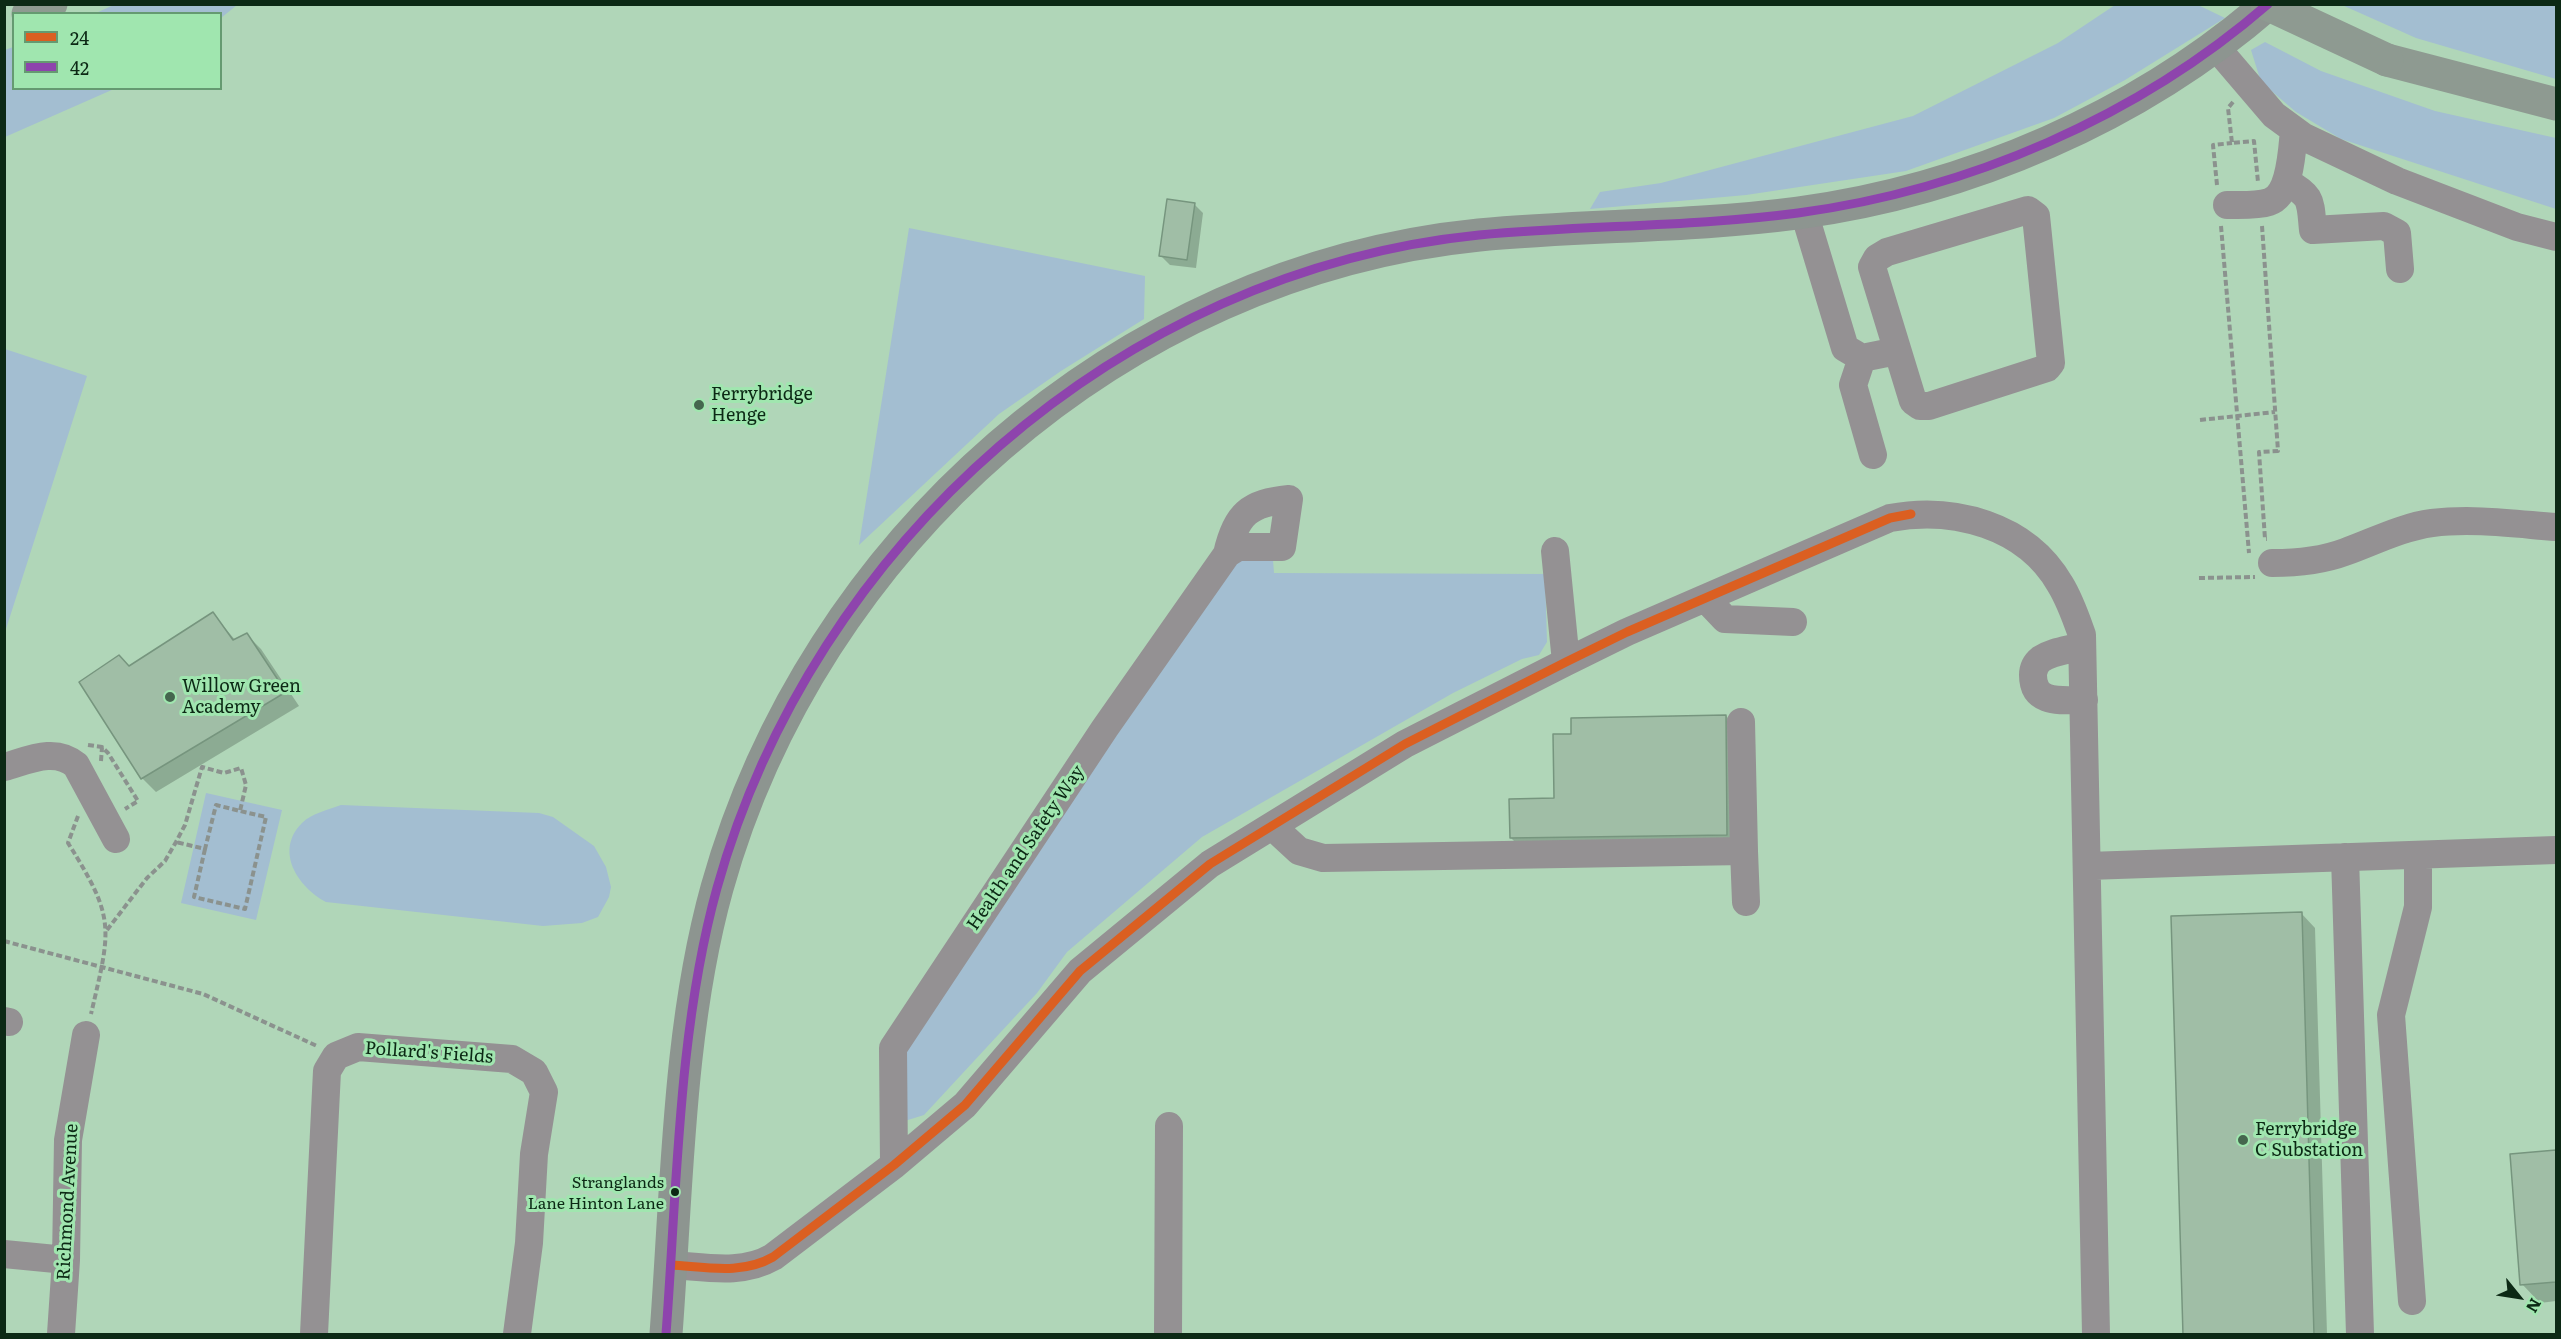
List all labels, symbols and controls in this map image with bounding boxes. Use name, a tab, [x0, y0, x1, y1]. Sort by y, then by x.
legend	[12, 12, 222, 90]
text: 24	[70, 24, 89, 51]
text: 42	[70, 54, 89, 81]
place label: Ferrybridge Henge	[711, 384, 813, 426]
marker: Ferrybridge Henge	[692, 398, 706, 412]
place label: Willow Green Academy	[182, 676, 301, 718]
marker: Willow Green Academy	[163, 690, 177, 704]
street label: Health and Safety Way	[963, 761, 1089, 935]
street label: Pollard's Fields	[364, 1038, 494, 1068]
place label: Ferrybridge C Substation	[2255, 1119, 2363, 1162]
street label: Richmond Avenue	[53, 1123, 83, 1281]
marker: Ferrybridge C Substation	[2236, 1133, 2250, 1147]
place label: Stranglands Lane Hinton Lane	[528, 1173, 664, 1211]
marker: Stranglands Lane Hinton Lane	[669, 1186, 681, 1198]
north arrow	[2489, 1267, 2549, 1327]
text: N	[2521, 1294, 2548, 1318]

